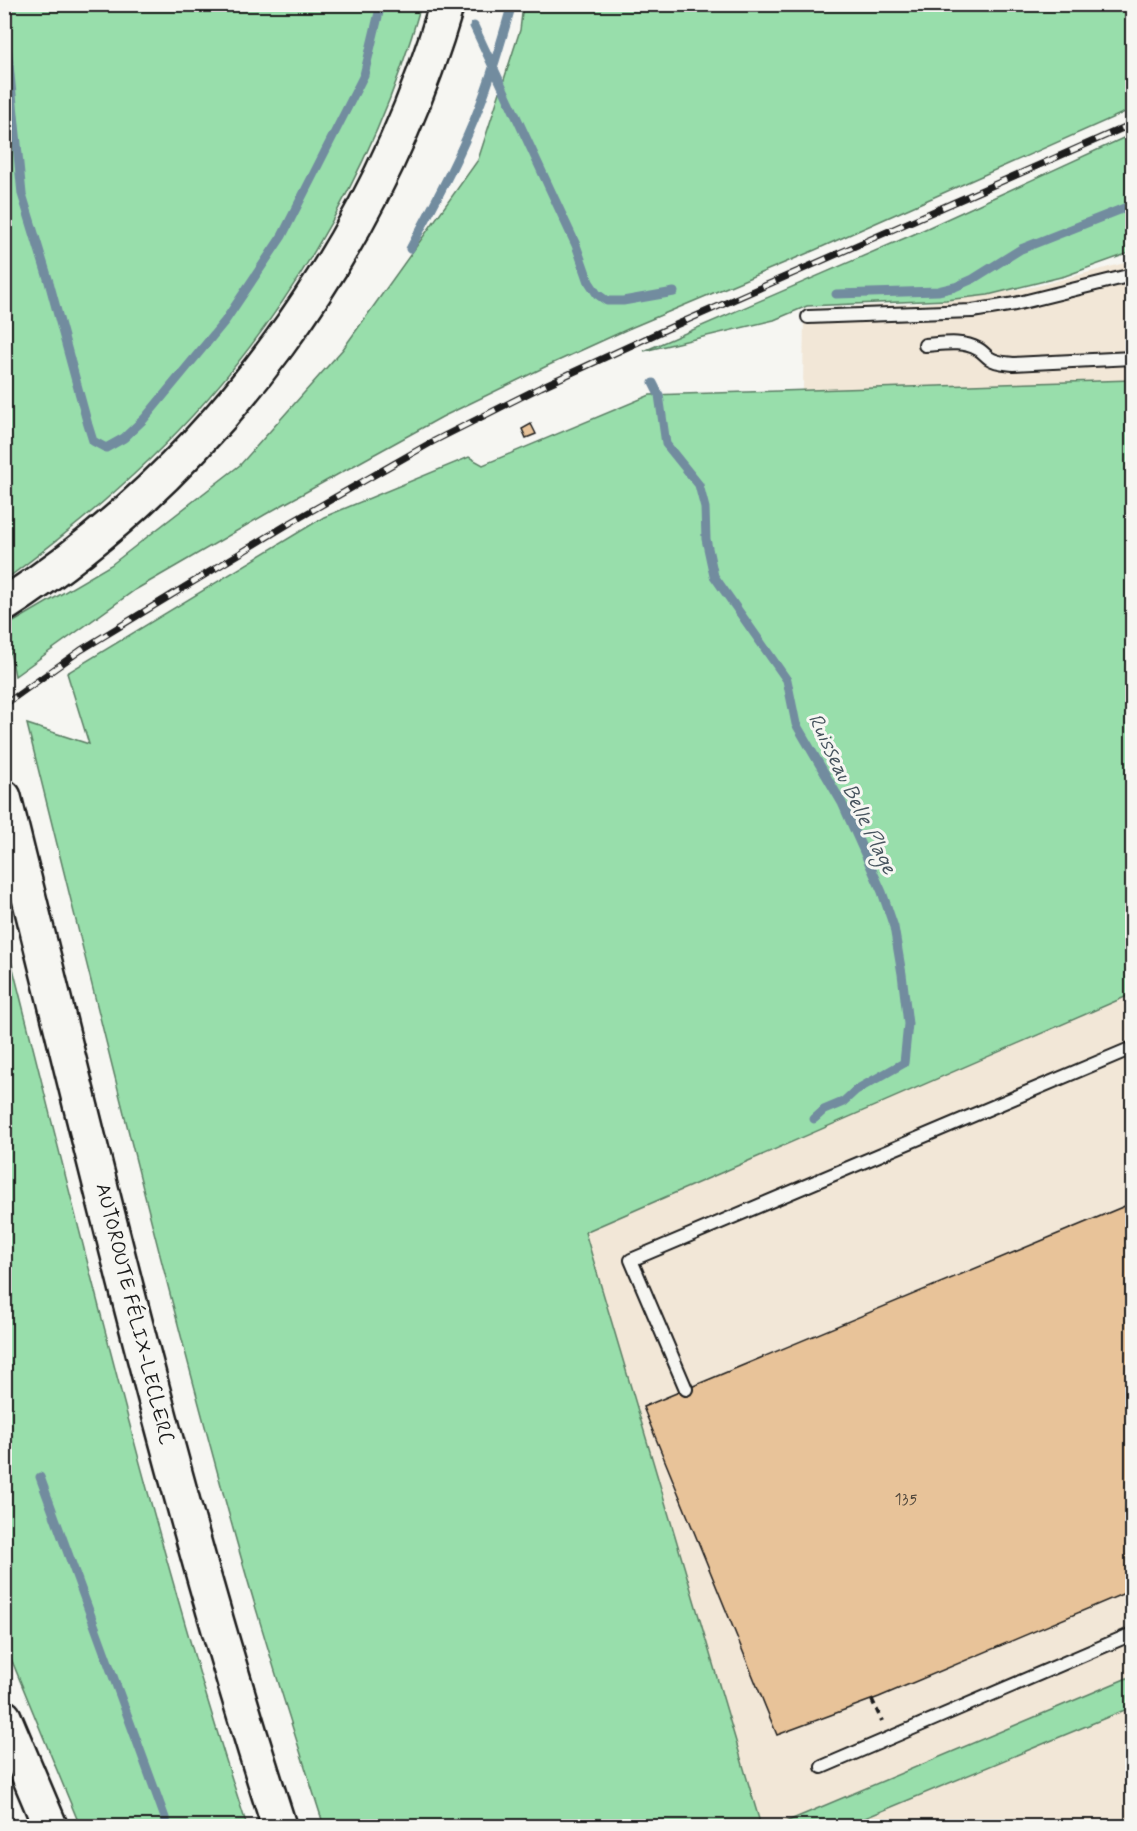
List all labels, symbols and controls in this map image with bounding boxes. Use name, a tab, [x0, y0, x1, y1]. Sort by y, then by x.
water label: Ruisseau Belle Plage	[799, 709, 904, 881]
street label: AUTOROUTE FÉLIX-LECLERC	[88, 1180, 180, 1448]
house number: 135	[895, 1489, 918, 1510]

